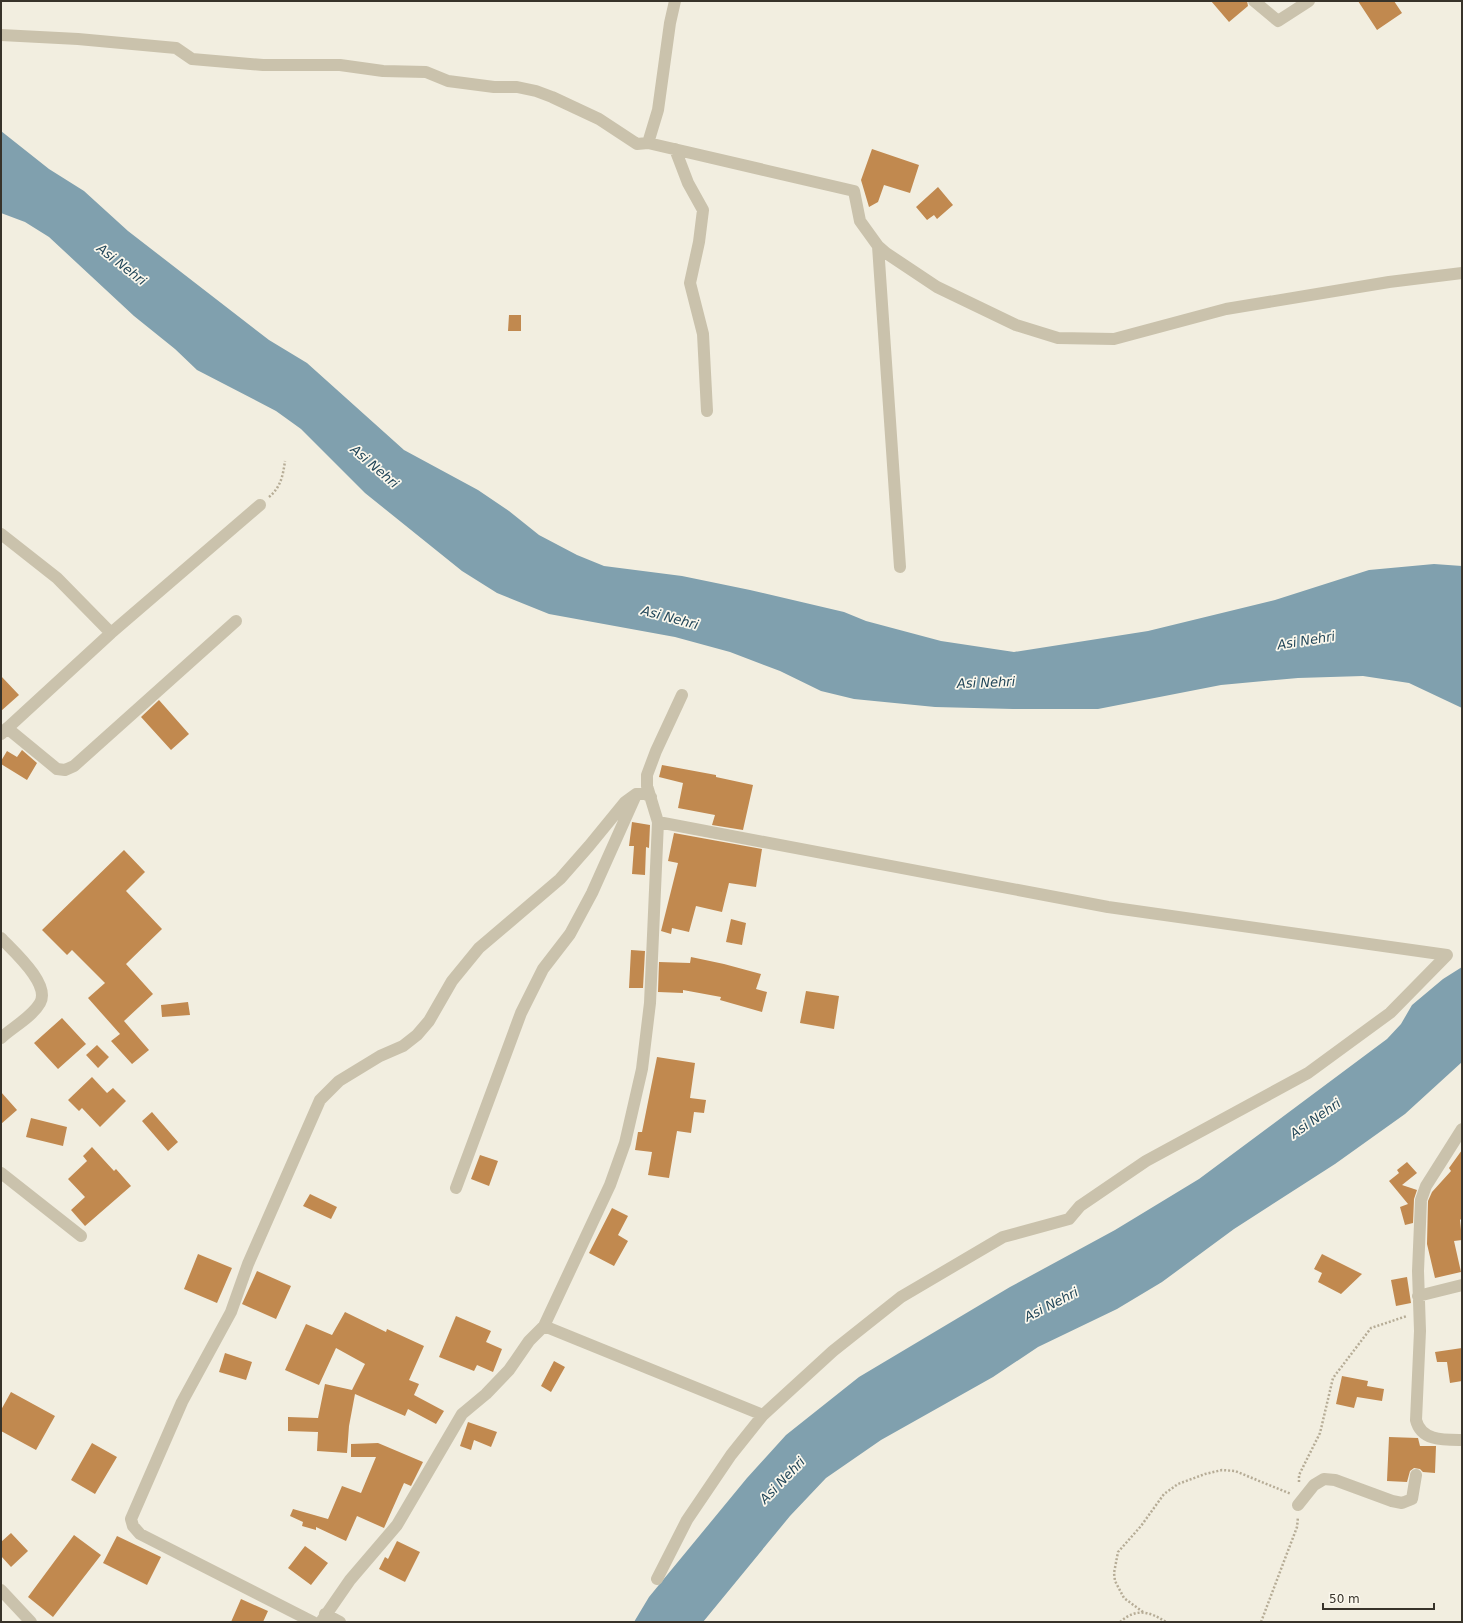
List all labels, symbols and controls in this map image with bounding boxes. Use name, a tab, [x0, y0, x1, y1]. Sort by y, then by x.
water label: Asi Nehri	[93, 240, 150, 288]
water label: Asi Nehri	[347, 441, 402, 491]
water label: Asi Nehri	[639, 602, 700, 632]
water label: Asi Nehri	[1275, 628, 1336, 653]
water label: Asi Nehri	[956, 674, 1016, 691]
water label: Asi Nehri	[1286, 1095, 1344, 1142]
water label: Asi Nehri	[1021, 1284, 1081, 1325]
water label: Asi Nehri	[756, 1454, 808, 1507]
scale bar	[1323, 1585, 1434, 1611]
text: 50 m	[1329, 1592, 1360, 1606]

